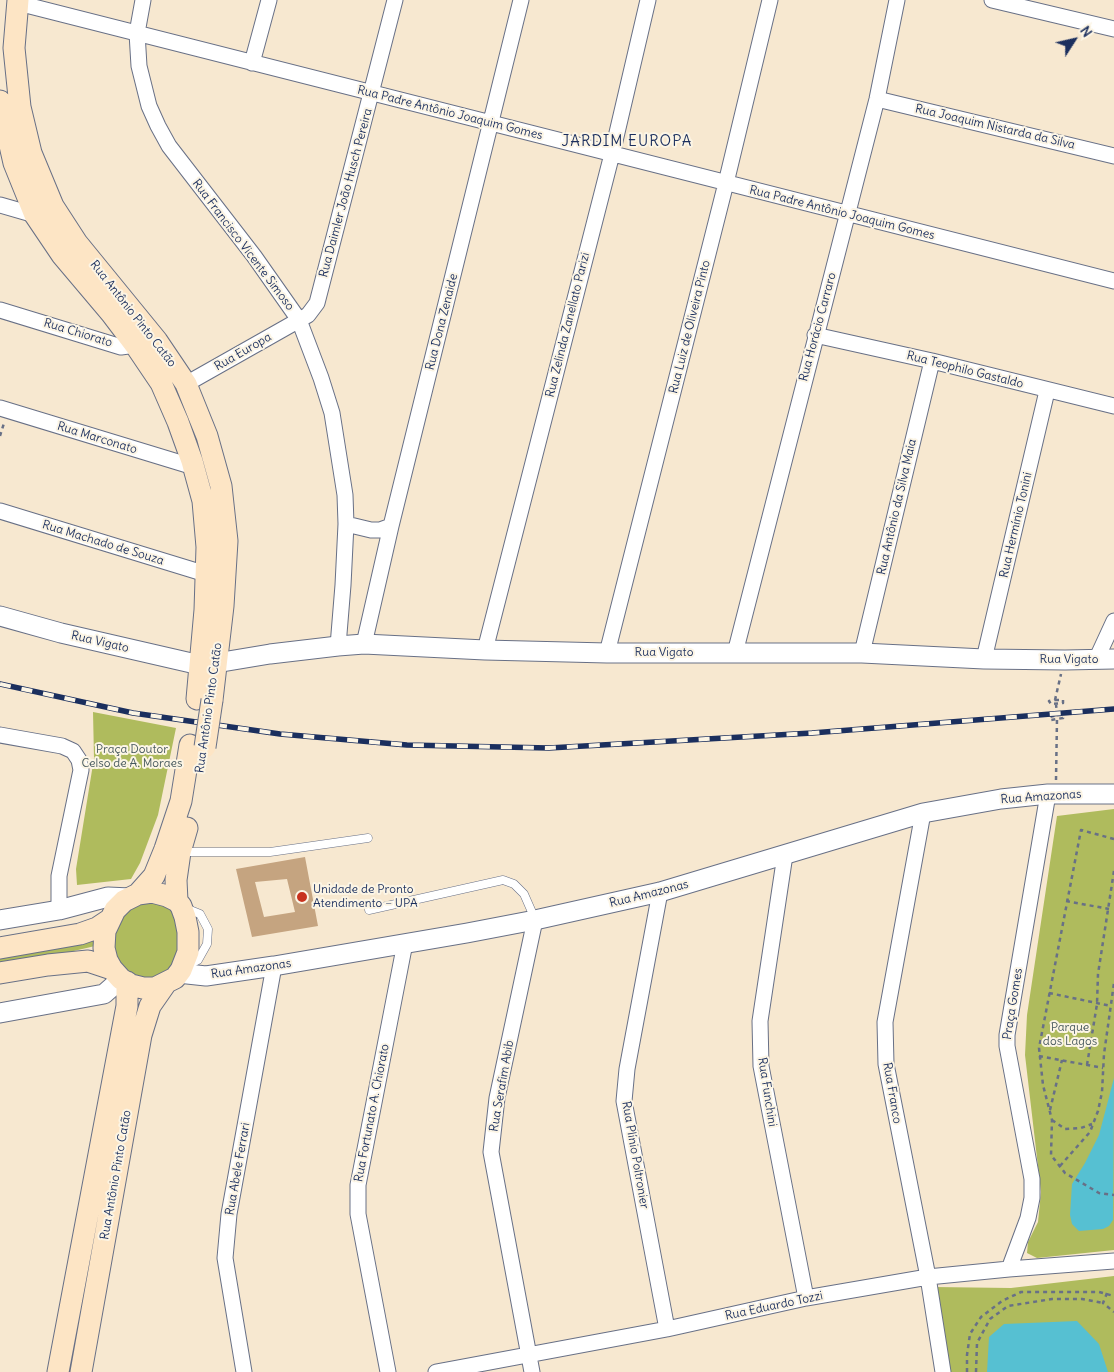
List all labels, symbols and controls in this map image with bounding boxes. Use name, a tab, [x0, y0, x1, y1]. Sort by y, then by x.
north arrow	[1049, 15, 1099, 65]
text: N	[1076, 22, 1096, 41]
street label: Rua Padre Antônio Joaquim Gomes	[356, 83, 544, 143]
street label: Rua Joaquim Nistarda da Silva	[914, 102, 1076, 152]
street label: Rua Daimler João Husch Pereira	[316, 107, 376, 279]
district label: JARDIM EUROPA	[560, 133, 694, 151]
street label: Rua Francisco Vicente Simoso	[189, 177, 297, 313]
street label: Rua Padre Antônio Joaquim Gomes	[748, 183, 936, 243]
street label: Rua Zelinda Zanellato Parizi	[543, 251, 593, 399]
street label: Rua Antônio Pinto Catão	[87, 258, 179, 370]
street label: Rua Luiz de Oliveira Pinto	[666, 259, 714, 395]
street label: Rua Horácio Carraro	[797, 271, 839, 383]
street label: Rua Dona Zenaide	[423, 272, 461, 372]
street label: Rua Chiorato	[42, 316, 114, 350]
street label: Rua Europa	[212, 330, 274, 374]
street label: Rua Teophilo Gastaldo	[905, 349, 1025, 391]
street label: Rua Marconato	[55, 419, 139, 457]
street label: Rua Antônio da Silva Maia	[874, 438, 920, 576]
street label: Rua Hermínio Tonini	[997, 471, 1035, 579]
street label: Rua Machado de Souza	[40, 518, 166, 568]
street label: Rua Vigato	[70, 628, 130, 656]
street label: Rua Antônio Pinto Catão	[193, 642, 225, 774]
street label: Rua Vigato	[635, 646, 693, 660]
street label: Rua Vigato	[1040, 653, 1098, 667]
park label: Praça Doutor Celso de A. Moraes	[81, 743, 183, 771]
street label: Rua Amazonas	[1000, 787, 1082, 807]
street label: Rua Amazonas	[608, 877, 690, 911]
place label: Unidade de Pronto Atendimento – UPA	[313, 883, 418, 911]
marker: Unidade de Pronto Atendimento – UPA	[295, 890, 309, 904]
street label: Rua Amazonas	[210, 956, 292, 982]
street label: Praça Gomes	[1000, 967, 1026, 1041]
park label: Parque dos Lagos	[1043, 1021, 1097, 1049]
street label: Rua Serafim Abib	[487, 1039, 517, 1133]
street label: Rua Fortunato A. Chiorato	[352, 1043, 392, 1183]
street label: Rua Funchini	[754, 1056, 780, 1128]
street label: Rua Franco	[880, 1061, 904, 1125]
street label: Rua Plínio Poltronier	[618, 1100, 652, 1210]
street label: Rua Antônio Pinto Catão	[97, 1109, 135, 1241]
street label: Rua Abele Ferrari	[223, 1122, 253, 1216]
street label: Rua Eduardo Tozzi	[724, 1289, 824, 1323]

